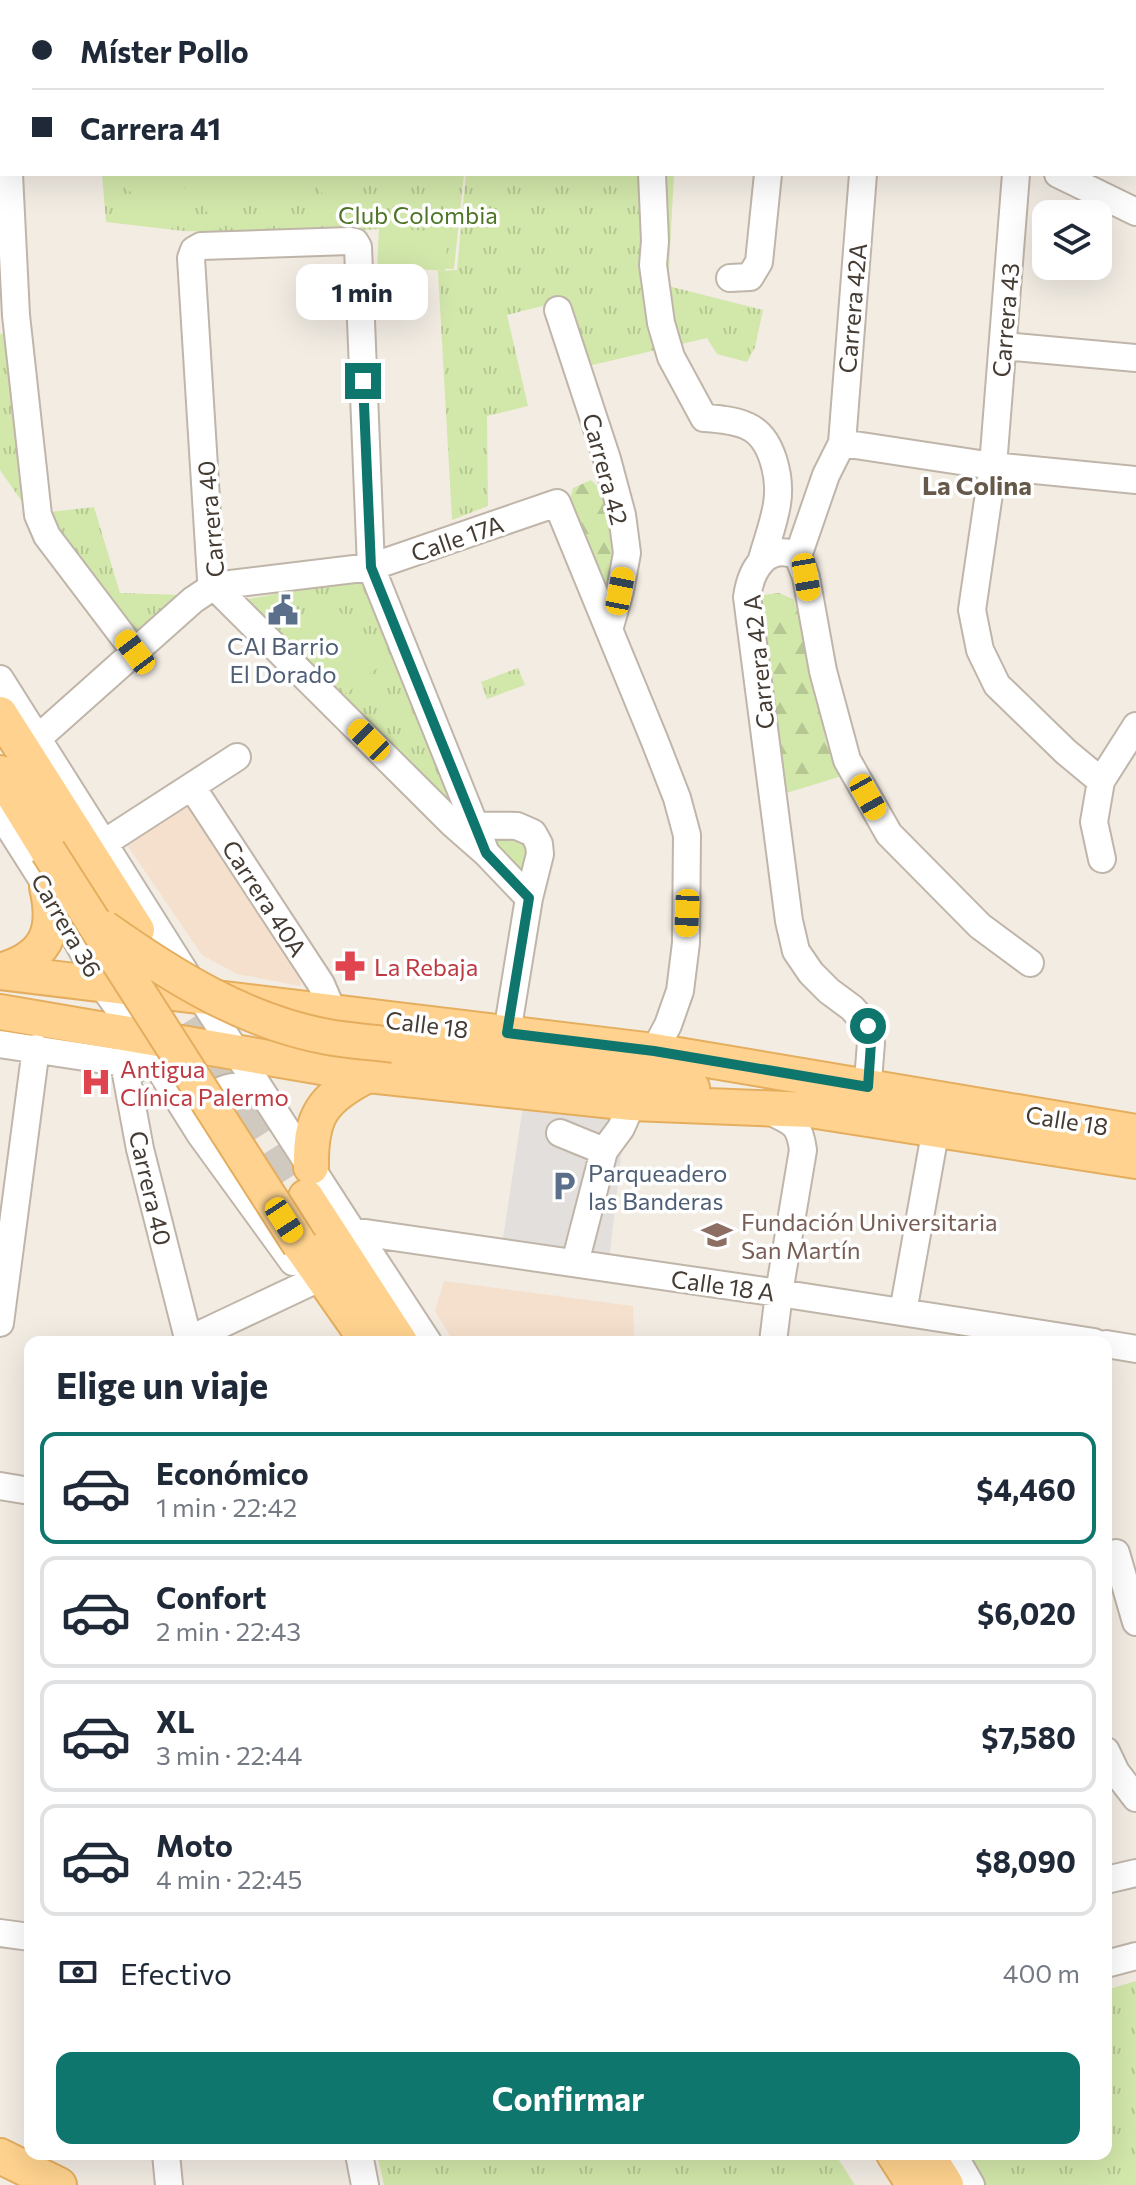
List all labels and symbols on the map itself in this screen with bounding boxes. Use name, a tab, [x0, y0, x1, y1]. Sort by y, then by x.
park label: Club Colombia	[338, 200, 498, 229]
street label: Carrera 42A	[832, 242, 872, 374]
street label: Carrera 43	[986, 261, 1024, 379]
callout: 1 min	[297, 265, 429, 321]
route end	[345, 363, 381, 399]
street label: Carrera 42	[577, 410, 635, 528]
street label: Carrera 40	[190, 459, 230, 579]
district label: La Colina	[922, 469, 1032, 500]
street label: Calle 17A	[407, 509, 507, 567]
car	[790, 551, 822, 603]
car	[604, 565, 636, 617]
public building icon: CAI Barrio El Dorado	[266, 593, 300, 627]
street label: Carrera 42 A	[737, 593, 779, 731]
car	[111, 626, 159, 678]
place label: CAI Barrio El Dorado	[227, 631, 339, 688]
car	[344, 715, 394, 765]
car	[846, 770, 890, 824]
street label: Carrera 40A	[217, 834, 313, 962]
street label: Carrera 36	[26, 868, 108, 982]
car	[674, 889, 700, 937]
pharmacy icon: La Rebaja	[333, 949, 367, 983]
place label: La Rebaja	[374, 952, 478, 981]
street label: Calle 18	[384, 1005, 470, 1043]
route start	[850, 1008, 886, 1044]
place label: Antigua Clínica Palermo	[120, 1054, 289, 1111]
hospital icon: Antigua Clínica Palermo	[79, 1065, 113, 1099]
street label: Calle 18	[1024, 1099, 1110, 1141]
street label: Carrera 40	[124, 1128, 178, 1248]
place label: Parqueadero las Banderas	[588, 1158, 727, 1215]
parking icon: Parqueadero las Banderas	[547, 1169, 581, 1203]
car	[261, 1193, 307, 1247]
place label: Fundación Universitaria San Martín	[741, 1207, 998, 1264]
school or university icon: Fundación Universitaria San Martín	[700, 1218, 734, 1252]
street label: Calle 18 A	[669, 1263, 777, 1307]

